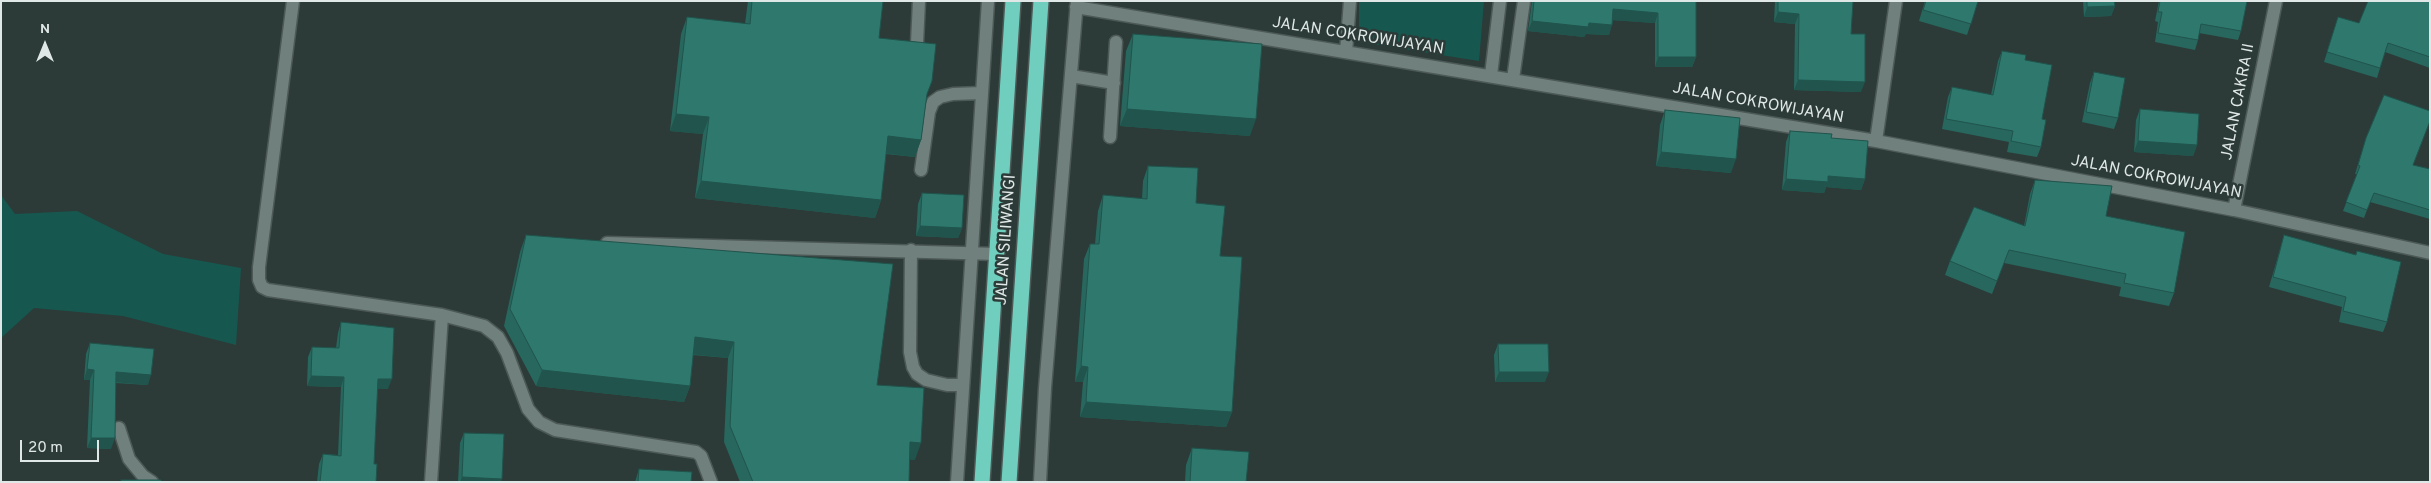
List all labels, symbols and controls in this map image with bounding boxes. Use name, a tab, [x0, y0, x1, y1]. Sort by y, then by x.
street label: JALAN COKROWIJAYAN	[1271, 14, 1445, 60]
north arrow	[20, 20, 70, 70]
text: N	[40, 21, 50, 38]
street label: JALAN CAKRA II	[2218, 42, 2260, 162]
street label: JALAN COKROWIJAYAN	[1671, 79, 1845, 129]
street label: JALAN COKROWIJAYAN	[2069, 152, 2243, 204]
street label: JALAN SILIWANGI	[993, 174, 1021, 306]
scale bar	[22, 430, 101, 462]
text: 20 m	[28, 439, 63, 458]

